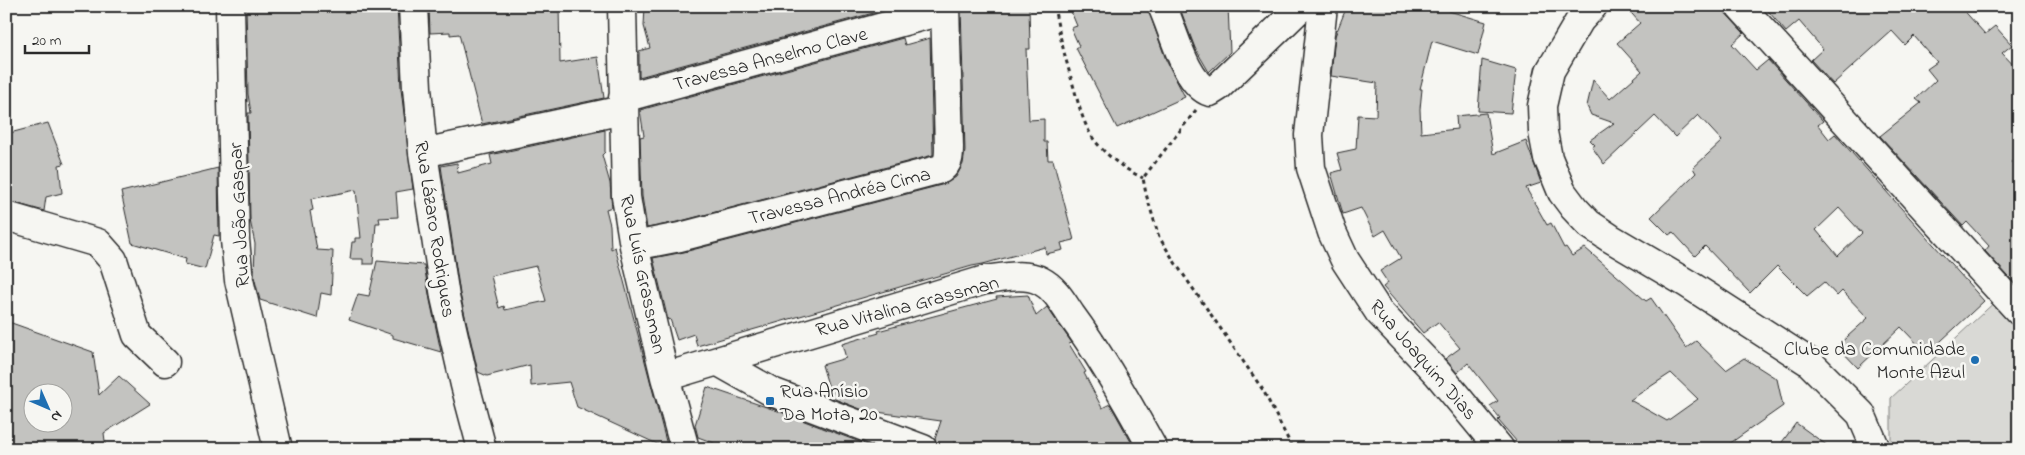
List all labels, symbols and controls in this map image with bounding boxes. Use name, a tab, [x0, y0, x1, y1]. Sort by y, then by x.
street label: Travessa Anselmo Clave	[670, 21, 871, 100]
scale bar	[25, 22, 89, 54]
text: 20 m	[32, 30, 62, 52]
street label: Rua Lázaro Rodrigues	[404, 139, 462, 320]
street label: Rua João Gaspar	[222, 141, 259, 288]
street label: Travessa Andréa Cima	[745, 161, 934, 234]
street label: Rua Luís Grassman	[611, 192, 673, 357]
street label: Rua Vitalina Grassman	[813, 269, 1003, 346]
street label: Rua Joaquim Dias	[1361, 294, 1483, 428]
place label: Clube da Comunidade Monte Azul	[1784, 336, 1965, 388]
marker: Clube da Comunidade Monte Azul	[1969, 354, 1981, 366]
place label: Rua Anísio Da Mota, 20	[779, 378, 878, 430]
north arrow	[22, 382, 72, 432]
marker: Rua Anísio Da Mota, 20	[764, 395, 776, 407]
text: N	[45, 405, 67, 427]

